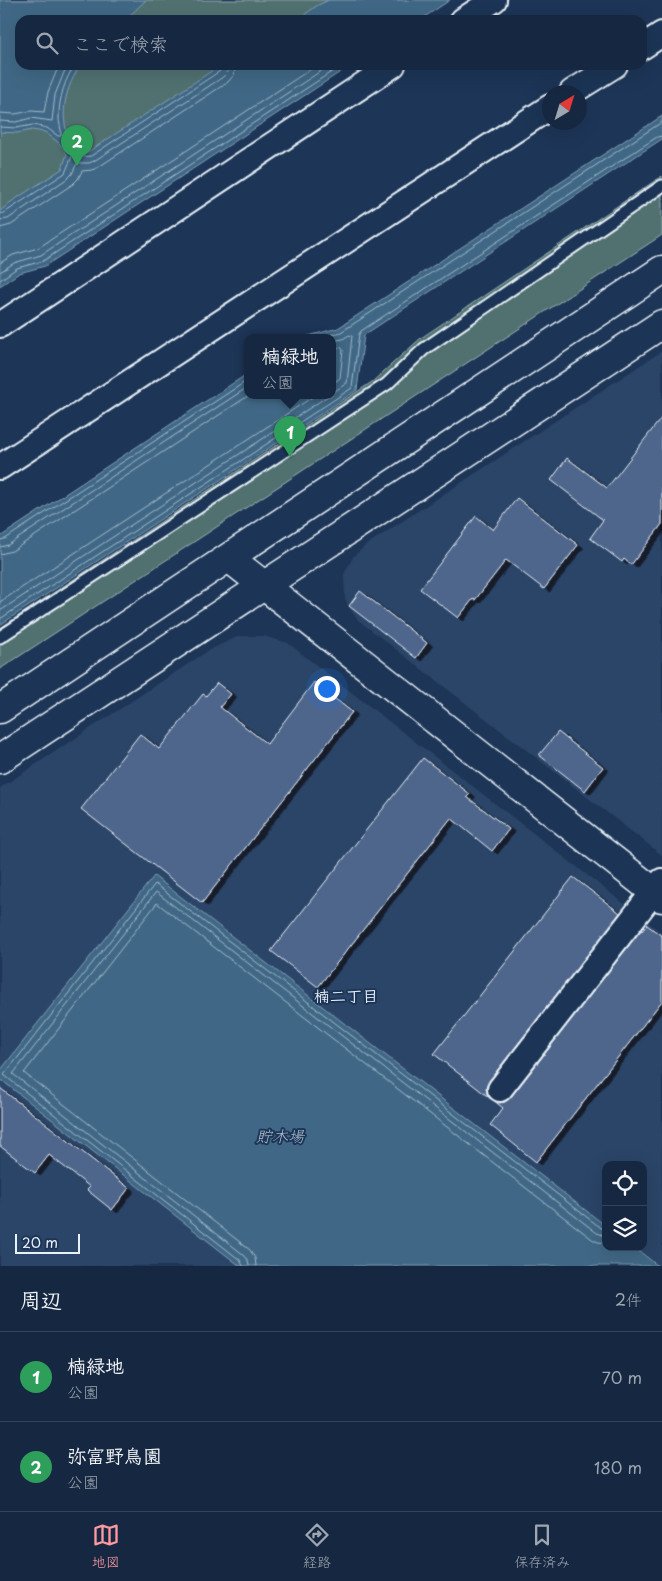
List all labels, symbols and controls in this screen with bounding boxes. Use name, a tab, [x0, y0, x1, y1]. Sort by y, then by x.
search box	[15, 15, 647, 70]
icon: search	[33, 29, 61, 57]
text: ここで検索	[73, 29, 168, 57]
north arrow	[542, 85, 587, 130]
pin: 2	[61, 125, 93, 166]
popup	[244, 334, 336, 399]
text: 楠緑地	[261, 341, 319, 369]
text: 公園	[261, 369, 294, 393]
pin: 1	[274, 416, 306, 457]
your location	[314, 676, 340, 702]
district label: 楠二丁目	[314, 983, 378, 1007]
water label: 貯木場	[256, 1123, 306, 1147]
map controls	[602, 1161, 647, 1251]
button: locate	[602, 1161, 647, 1206]
button: layers	[602, 1206, 647, 1251]
scale bar	[15, 1231, 80, 1254]
text: 20 m	[22, 1232, 58, 1253]
text: 周辺	[20, 1283, 62, 1315]
text: 2件	[615, 1287, 642, 1311]
text: 楠緑地	[67, 1351, 124, 1379]
text: 1	[32, 1365, 40, 1389]
text: 70 m	[602, 1365, 642, 1389]
text: 公園	[67, 1379, 99, 1403]
text: 弥富野鳥園	[67, 1441, 162, 1469]
text: 2	[30, 1455, 42, 1479]
text: 180 m	[594, 1455, 642, 1479]
text: 公園	[67, 1469, 99, 1493]
tab: 地図	[92, 1521, 120, 1572]
tab: 経路	[303, 1521, 331, 1572]
tab: 保存済み	[514, 1521, 570, 1572]

